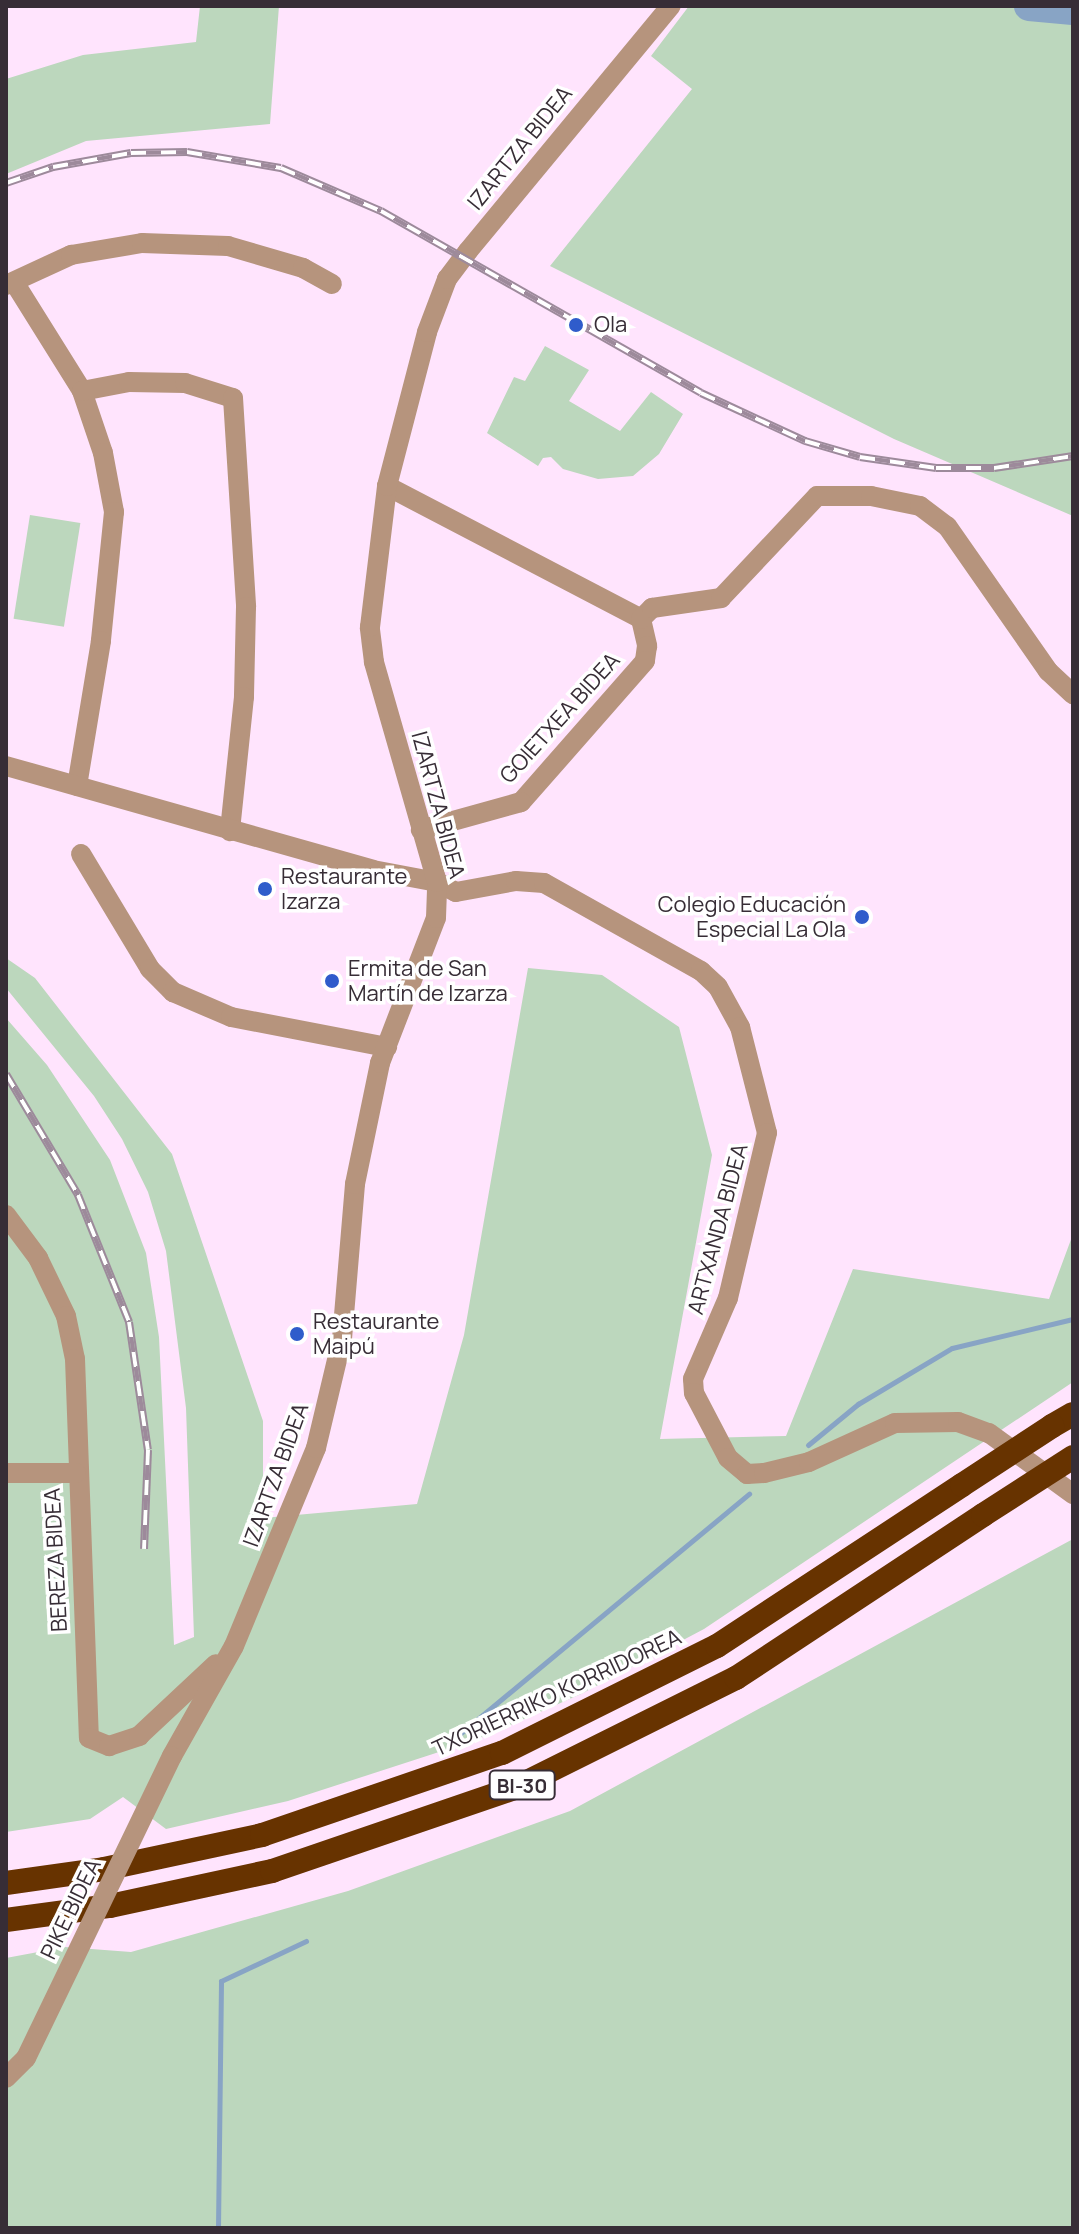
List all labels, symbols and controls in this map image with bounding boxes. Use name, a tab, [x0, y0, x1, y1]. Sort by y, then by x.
street label: IZARTZA BIDEA	[462, 81, 578, 215]
place label: Ola	[594, 312, 627, 338]
marker: Ola	[565, 314, 587, 336]
street label: GOIETXEA BIDEA	[495, 647, 625, 789]
street label: IZARTZA BIDEA	[406, 729, 470, 881]
place label: Restaurante Izarza	[281, 863, 407, 914]
marker: Restaurante Izarza	[256, 880, 274, 898]
place label: Colegio Educación Especial La Ola	[658, 891, 846, 942]
marker: Colegio Educación Especial La Ola	[853, 908, 871, 926]
place label: Ermita de San Martín de Izarza	[348, 955, 508, 1006]
marker: Ermita de San Martín de Izarza	[323, 972, 341, 990]
street label: ARTXANDA BIDEA	[682, 1141, 754, 1317]
place label: Restaurante Maipú	[313, 1308, 439, 1360]
marker: Restaurante Maipú	[288, 1325, 306, 1343]
street label: IZARTZA BIDEA	[238, 1399, 314, 1551]
street label: BEREZA BIDEA	[39, 1487, 73, 1633]
street label: TXORIERRIKO KORRIDOREA	[429, 1624, 685, 1762]
road number: BI-30	[488, 1769, 556, 1801]
street label: PIKE BIDEA	[35, 1855, 107, 1963]

